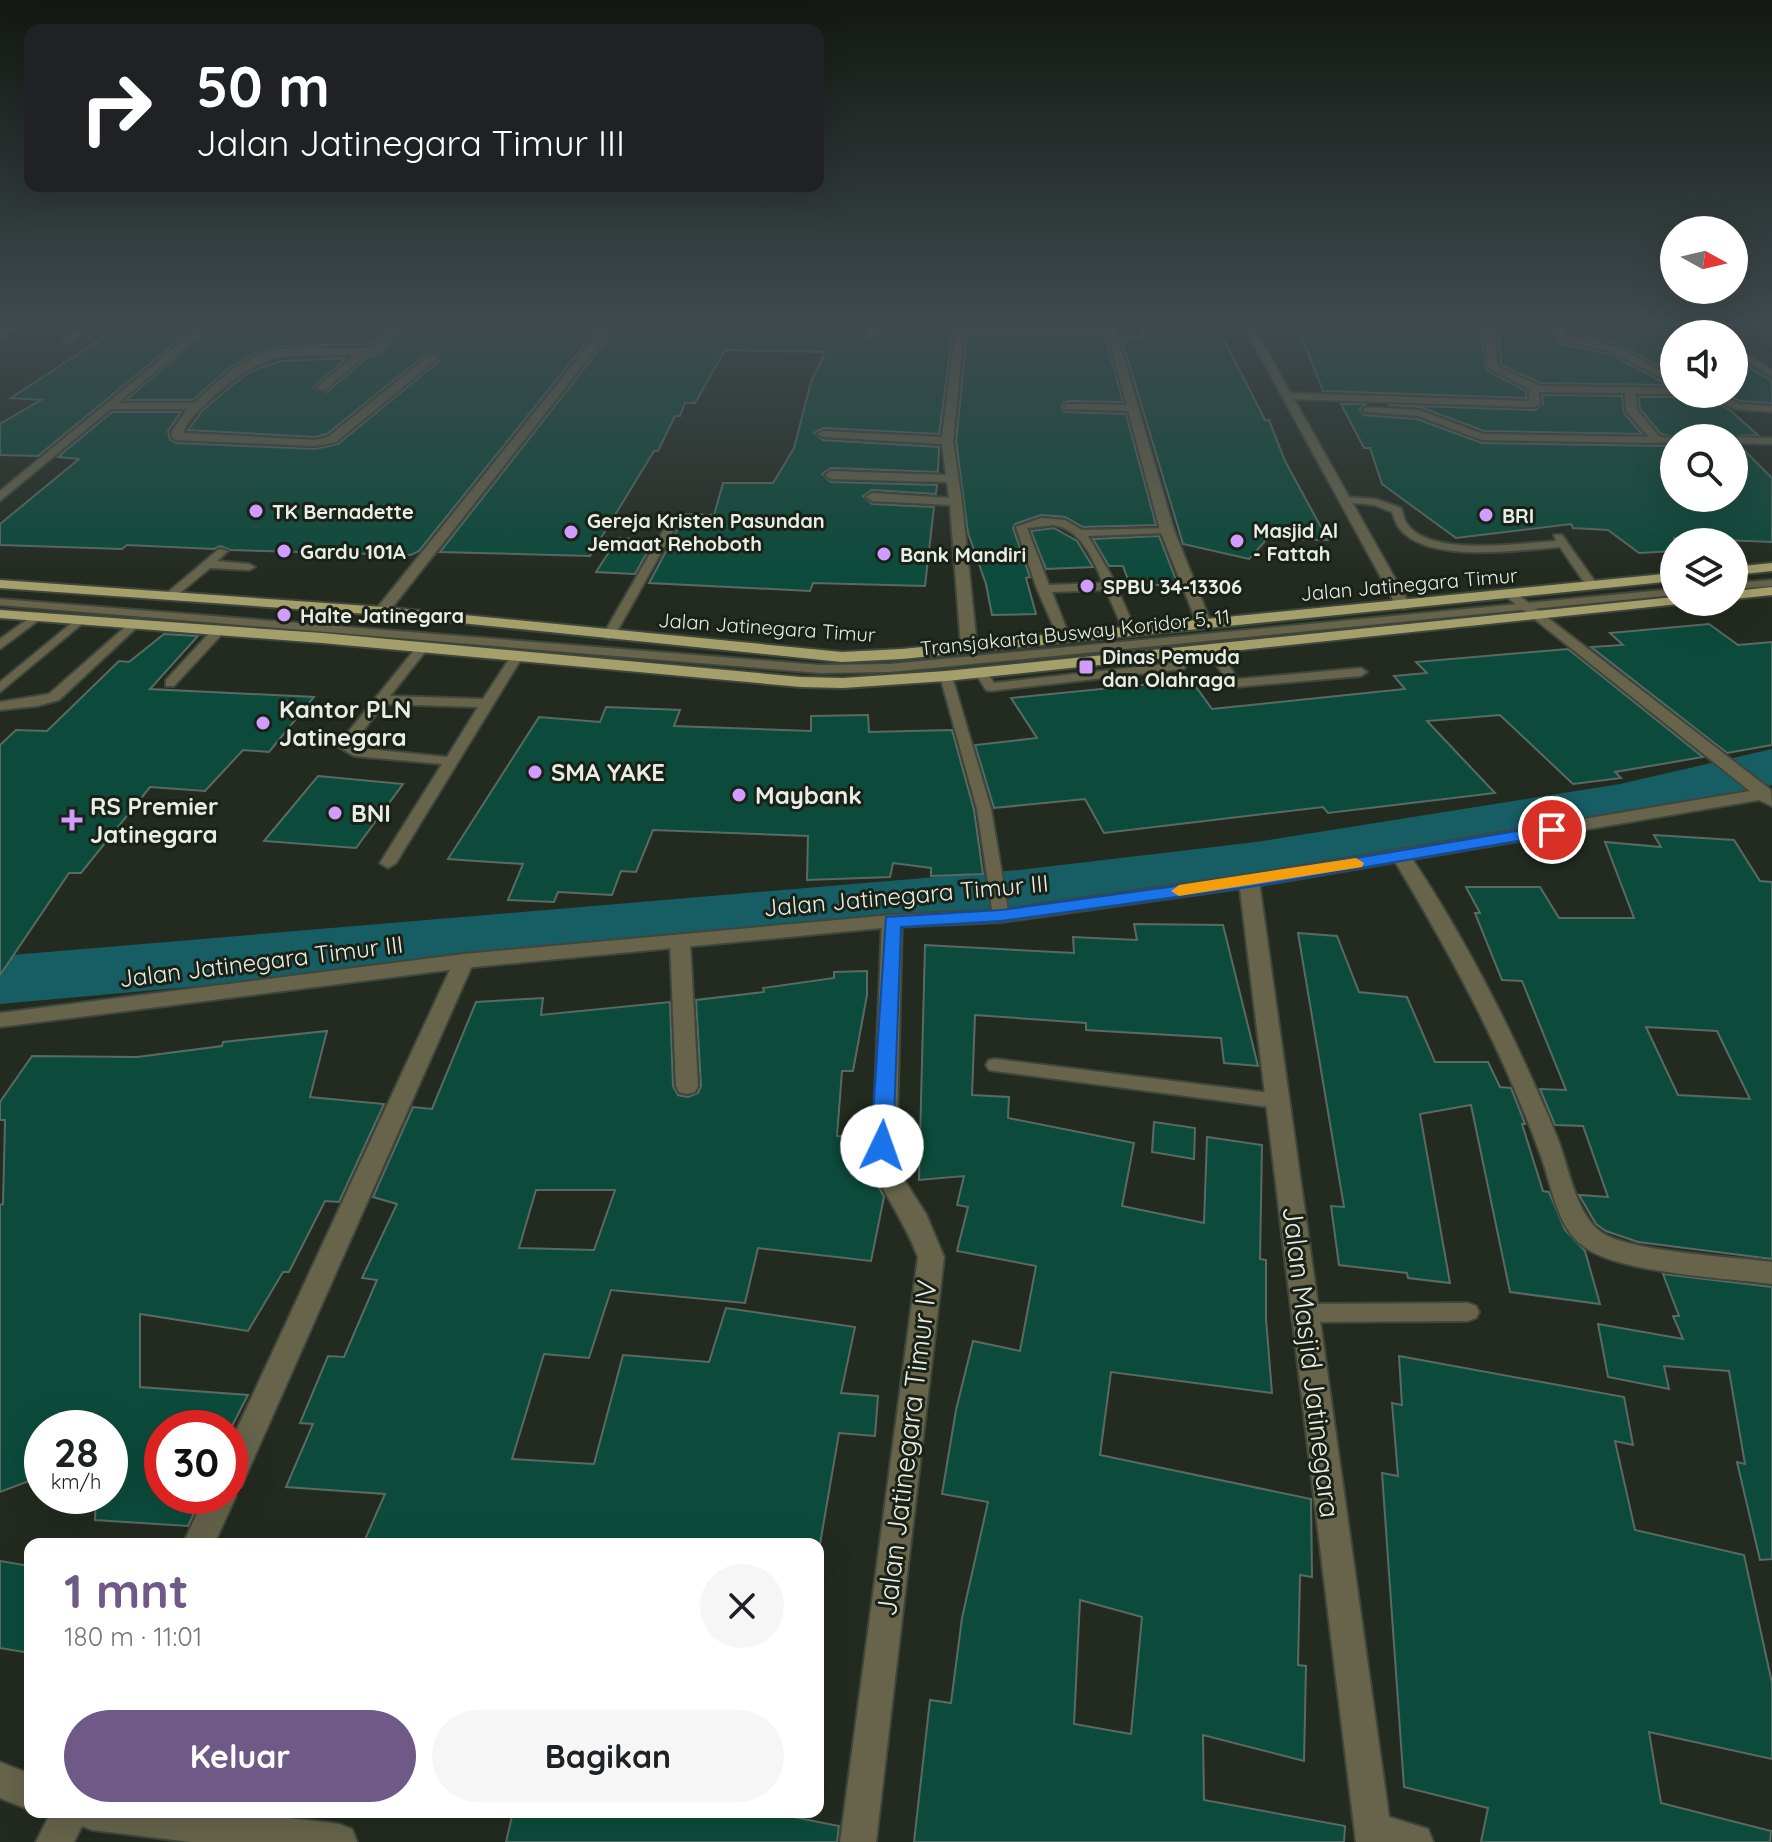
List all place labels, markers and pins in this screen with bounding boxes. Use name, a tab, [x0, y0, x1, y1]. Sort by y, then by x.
place label: TK Bernadette	[272, 499, 414, 524]
marker: TK Bernadette	[247, 502, 265, 520]
place label: BRI	[1502, 503, 1534, 528]
marker: BRI	[1477, 506, 1495, 524]
place label: Gereja Kristen Pasundan Jemaat Rehoboth	[587, 508, 825, 556]
place label: Masjid Al - Fattah	[1253, 518, 1338, 566]
marker: Gereja Kristen Pasundan Jemaat Rehoboth	[562, 523, 580, 541]
marker: Masjid Al - Fattah	[1228, 532, 1246, 550]
place label: Gardu 101A	[300, 539, 406, 564]
marker: Gardu 101A	[275, 542, 293, 560]
place label: Bank Mandiri	[900, 542, 1026, 567]
marker: Bank Mandiri	[875, 545, 893, 563]
place label: SPBU 34-13306	[1103, 574, 1242, 599]
marker: SPBU 34-13306	[1078, 577, 1096, 595]
place label: Halte Jatinegara	[300, 603, 464, 628]
marker: Halte Jatinegara	[275, 606, 293, 624]
place label: Dinas Pemuda dan Olahraga	[1102, 644, 1240, 692]
marker: Dinas Pemuda dan Olahraga	[1077, 658, 1095, 676]
place label: Kantor PLN Jatinegara	[279, 694, 412, 752]
marker: Kantor PLN Jatinegara	[254, 714, 272, 732]
place label: SMA YAKE	[551, 757, 665, 787]
marker: SMA YAKE	[526, 763, 544, 781]
place label: Maybank	[755, 780, 862, 810]
marker: Maybank	[730, 786, 748, 804]
place label: RS Premier Jatinegara	[90, 791, 218, 849]
pin	[1518, 796, 1586, 864]
place label: BNI	[351, 798, 391, 828]
marker: BNI	[326, 804, 344, 822]
marker: RS Premier Jatinegara	[61, 809, 83, 831]

